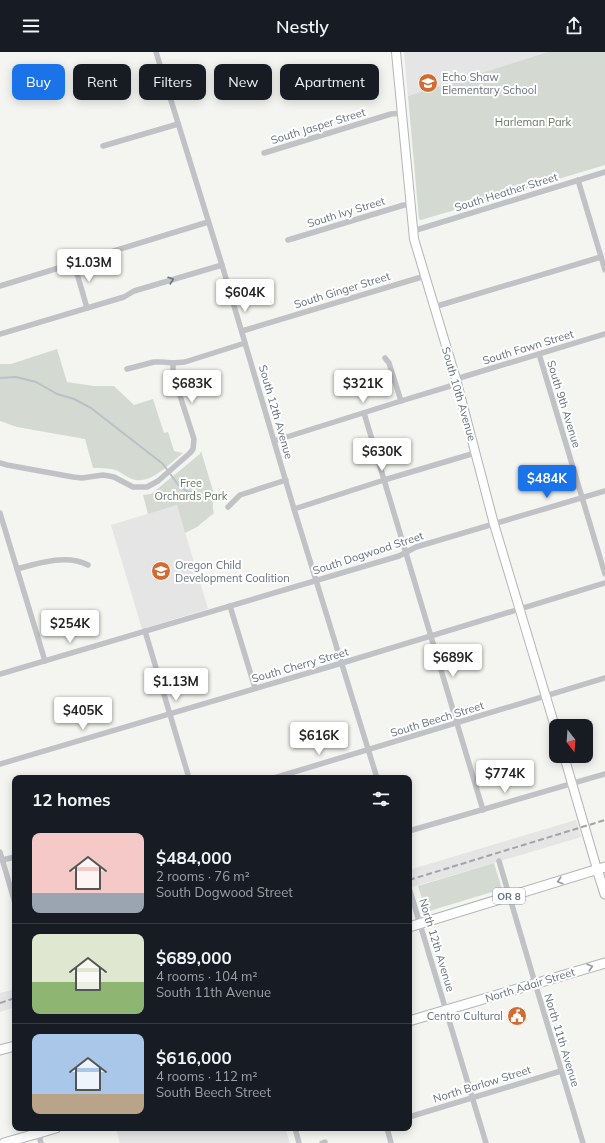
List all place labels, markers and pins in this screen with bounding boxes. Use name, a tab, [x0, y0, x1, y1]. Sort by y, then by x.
place label: Echo Shaw Elementary School	[442, 70, 537, 97]
school or university icon: Echo Shaw Elementary School	[417, 72, 439, 94]
pin: $1.03M	[56, 249, 122, 283]
pin: $604K	[217, 279, 273, 313]
pin: $683K	[164, 370, 220, 404]
pin: $321K	[335, 370, 391, 404]
pin: $630K	[354, 438, 410, 472]
pin: $484K	[519, 465, 575, 499]
place label: Oregon Child Development Coalition	[175, 558, 290, 585]
school or university icon: Oregon Child Development Coalition	[150, 560, 172, 582]
pin: $254K	[42, 610, 98, 644]
pin: $689K	[425, 644, 481, 678]
pin: $1.13M	[143, 668, 209, 702]
pin: $405K	[55, 697, 111, 731]
pin: $616K	[291, 722, 347, 756]
pin: $774K	[477, 760, 533, 794]
public building icon: Centro Cultural	[506, 1005, 528, 1027]
place label: Centro Cultural	[427, 1009, 503, 1023]

